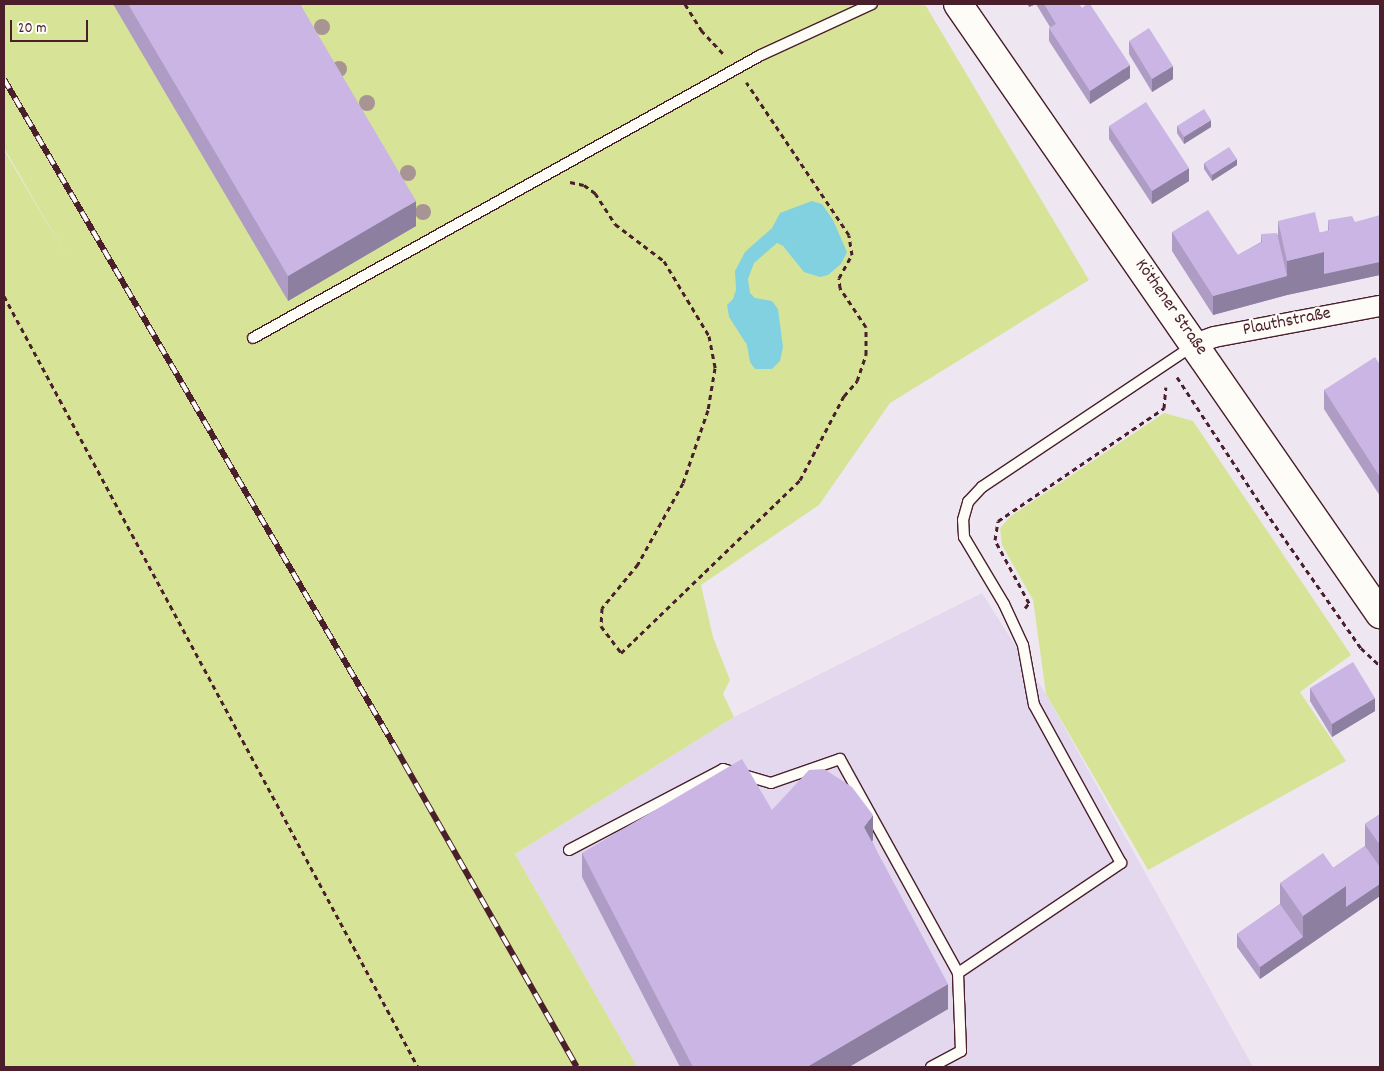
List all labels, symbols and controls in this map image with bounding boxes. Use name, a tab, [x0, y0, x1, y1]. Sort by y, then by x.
scale bar	[12, 10, 90, 42]
text: 20 m	[18, 18, 46, 40]
street label: Köthener Straße	[1129, 256, 1211, 360]
street label: Plauthstraße	[1241, 304, 1333, 342]

